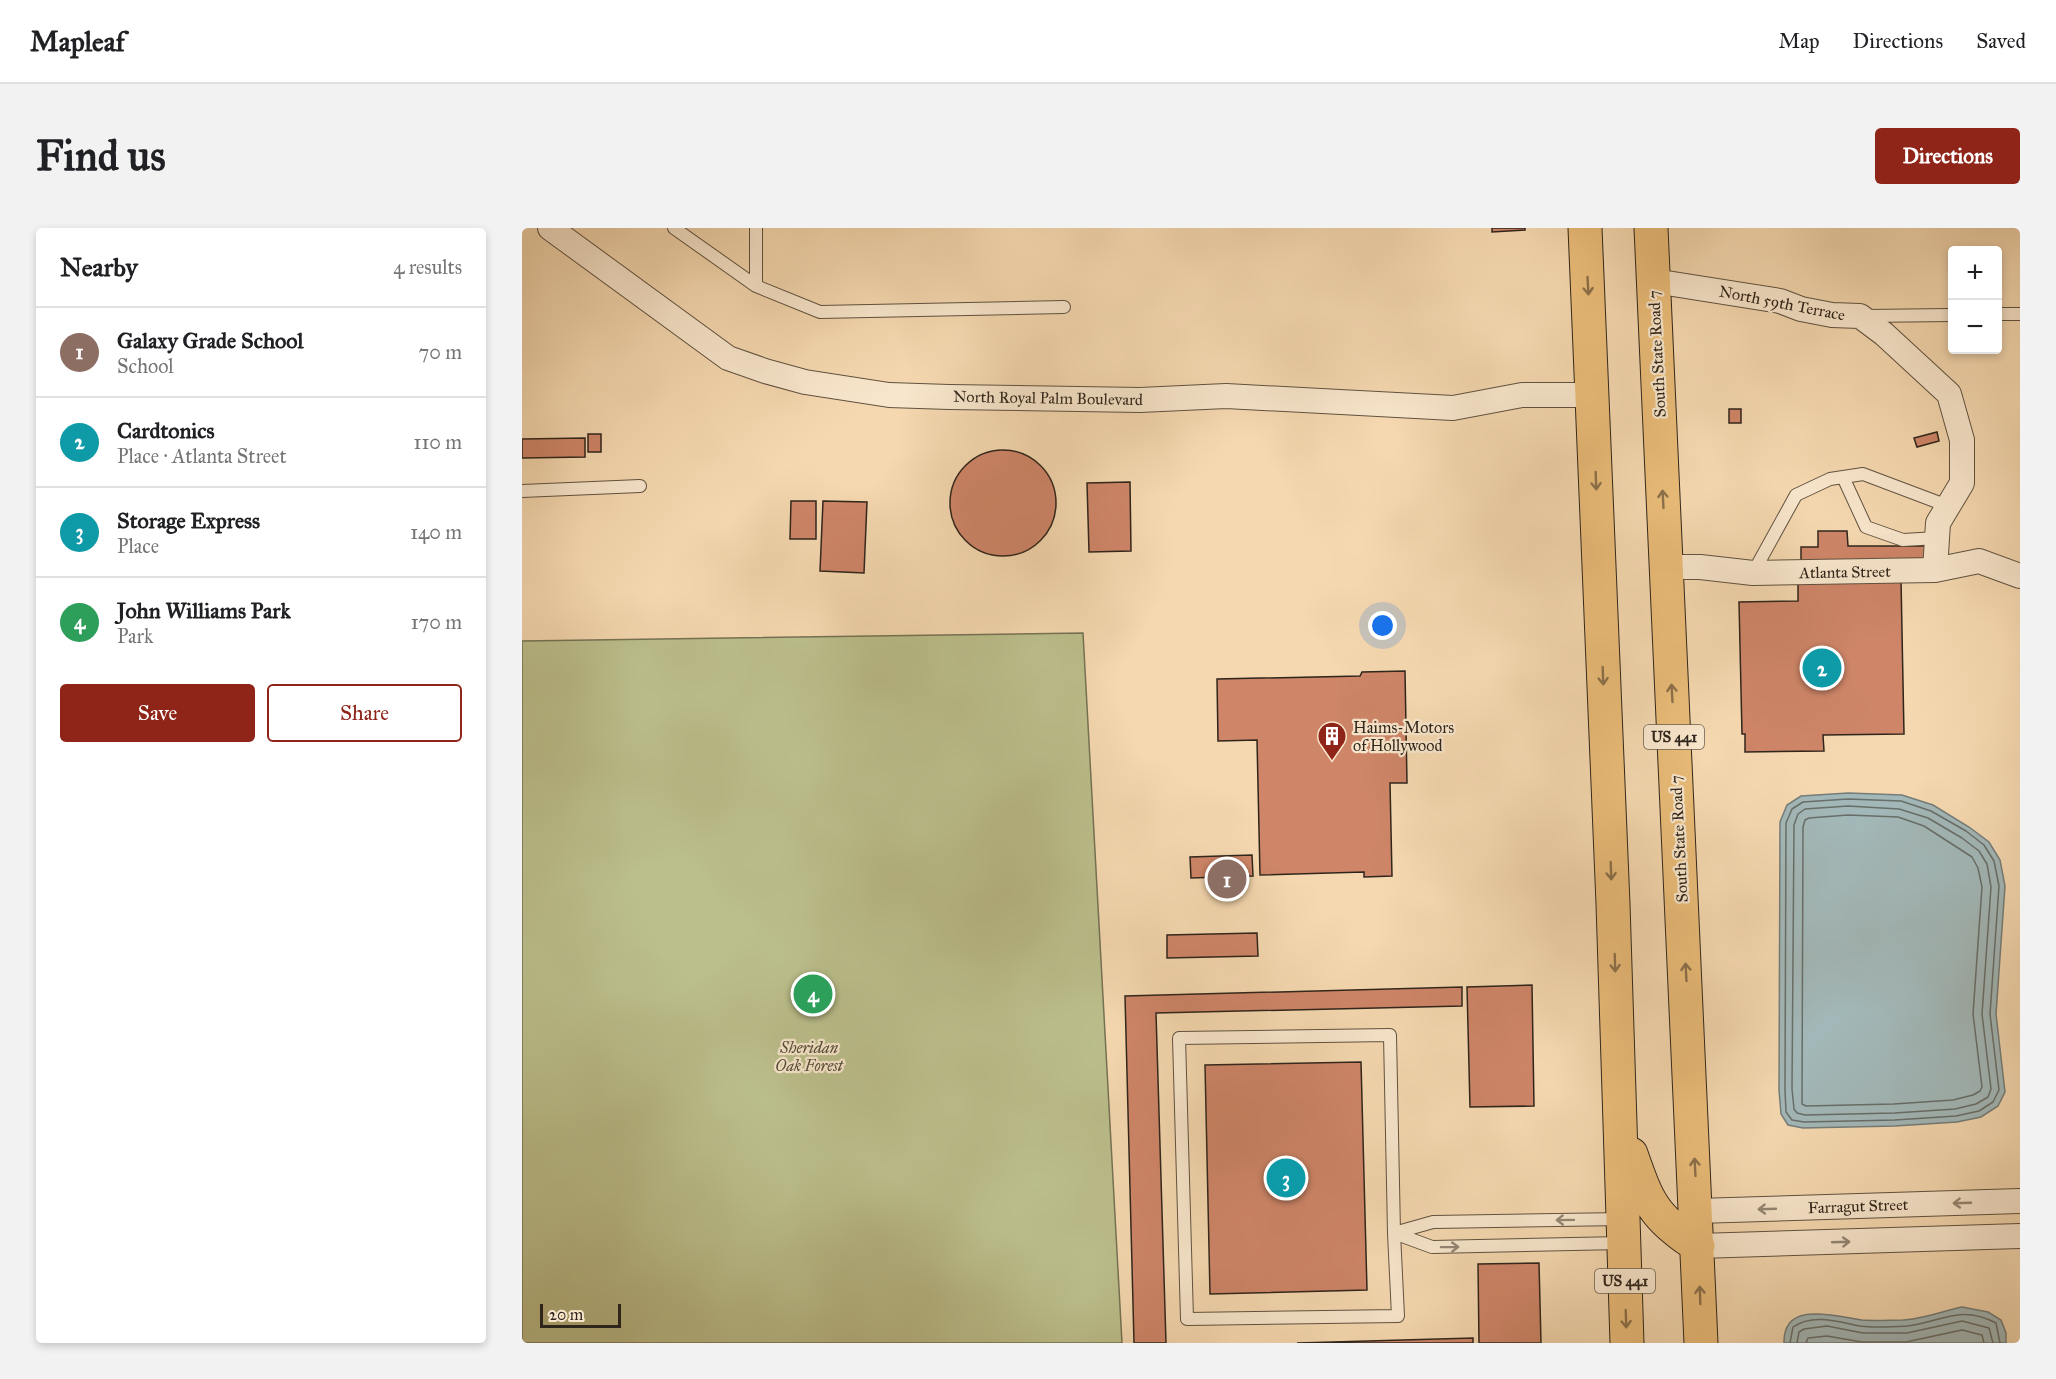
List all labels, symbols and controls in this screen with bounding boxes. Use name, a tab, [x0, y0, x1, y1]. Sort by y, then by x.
text: Mapleaf	[30, 24, 125, 59]
text: Map	[1779, 28, 1820, 54]
text: Directions	[1853, 28, 1943, 54]
text: Saved	[1976, 28, 2026, 54]
button: Directions	[1875, 128, 2020, 184]
text: Find us	[36, 130, 166, 182]
map controls	[1948, 246, 2002, 354]
button: +	[1948, 246, 2002, 300]
text: Nearby	[60, 251, 138, 283]
text: 4 results	[393, 255, 462, 279]
one-way arrow	[1582, 276, 1593, 296]
street label: North 59th Terrace	[1717, 281, 1847, 325]
street label: South State Road 7	[1644, 290, 1670, 418]
button: −	[1948, 300, 2002, 354]
text: Galaxy Grade School	[117, 327, 303, 354]
text: 1	[76, 340, 83, 364]
text: 70 m	[419, 340, 462, 364]
text: School	[117, 354, 174, 378]
street label: North Royal Palm Boulevard	[953, 387, 1143, 409]
text: Cardtonics	[117, 417, 215, 444]
text: 2	[75, 430, 84, 454]
text: 110 m	[414, 430, 462, 454]
text: Place · Atlanta Street	[117, 444, 287, 468]
one-way arrow	[1590, 471, 1601, 491]
one-way arrow	[1658, 489, 1669, 509]
text: Storage Express	[117, 507, 260, 534]
text: 3	[76, 520, 84, 544]
text: 140 m	[410, 520, 462, 544]
text: Place	[117, 534, 159, 558]
street label: Atlanta Street	[1798, 562, 1891, 582]
text: John Williams Park	[117, 597, 291, 624]
text: 4	[74, 610, 85, 634]
text: 170 m	[411, 610, 462, 634]
your location	[1368, 611, 1397, 640]
text: Park	[117, 624, 153, 648]
pin: 2	[1802, 646, 1842, 690]
one-way arrow	[1598, 666, 1609, 686]
button: Save	[60, 684, 255, 742]
button: Share	[267, 684, 462, 742]
one-way arrow	[1667, 684, 1678, 704]
place label: Haims-Motors of Hollywood	[1353, 718, 1454, 755]
building icon: Haims-Motors of Hollywood	[1316, 720, 1348, 762]
road number: US 441	[1644, 725, 1704, 749]
street label: South State Road 7	[1666, 775, 1692, 903]
pin: 1	[1208, 856, 1246, 902]
one-way arrow	[1606, 860, 1617, 880]
one-way arrow	[1609, 952, 1620, 972]
one-way arrow	[1680, 963, 1691, 983]
pin: 4	[794, 972, 832, 1017]
park label: Sheridan Oak Forest	[775, 1038, 844, 1075]
pin: 3	[1266, 1156, 1305, 1200]
one-way arrow	[1689, 1157, 1700, 1177]
street label: Farragut Street	[1807, 1195, 1909, 1218]
one-way arrow	[1952, 1197, 1972, 1208]
one-way arrow	[1757, 1203, 1777, 1215]
one-way arrow	[1556, 1214, 1576, 1225]
one-way arrow	[1830, 1236, 1850, 1247]
one-way arrow	[1439, 1241, 1459, 1253]
road number: US 441	[1595, 1269, 1655, 1293]
one-way arrow	[1694, 1285, 1705, 1305]
scale bar	[540, 1301, 621, 1328]
text: 20 m	[549, 1305, 583, 1324]
one-way arrow	[1621, 1308, 1632, 1328]

